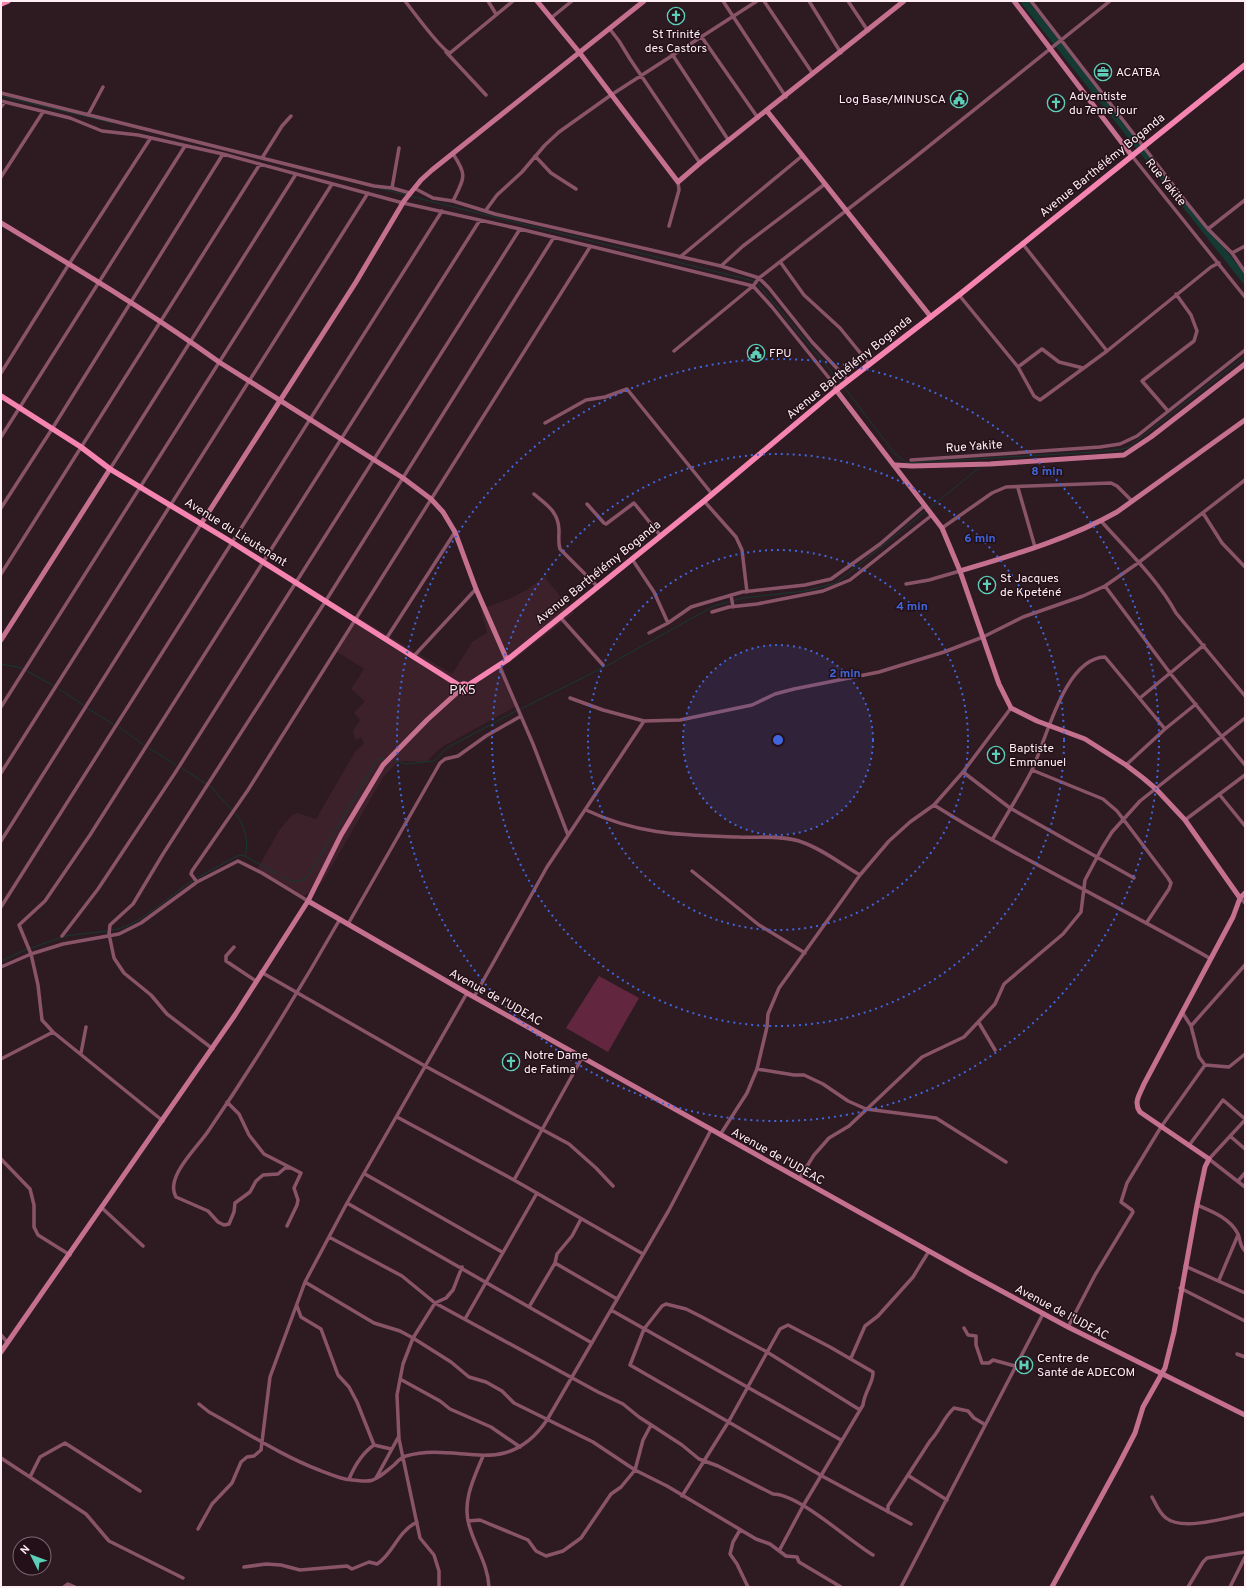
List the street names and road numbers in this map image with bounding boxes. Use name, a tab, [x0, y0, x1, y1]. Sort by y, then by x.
street label: Avenue Barthélémy Boganda	[1037, 110, 1169, 221]
street label: Rue Yakite	[1141, 156, 1189, 210]
street label: Avenue Barthélémy Boganda	[784, 312, 916, 423]
street label: Rue Yakite	[945, 437, 1003, 457]
street label: Avenue du Lieutenant	[181, 495, 290, 571]
street label: Avenue Barthélémy Boganda	[533, 517, 665, 628]
street label: Avenue de I'UDEAC	[446, 966, 545, 1030]
street label: Avenue de I'UDEAC	[728, 1125, 827, 1189]
street label: Avenue de I'UDEAC	[1012, 1281, 1111, 1344]

